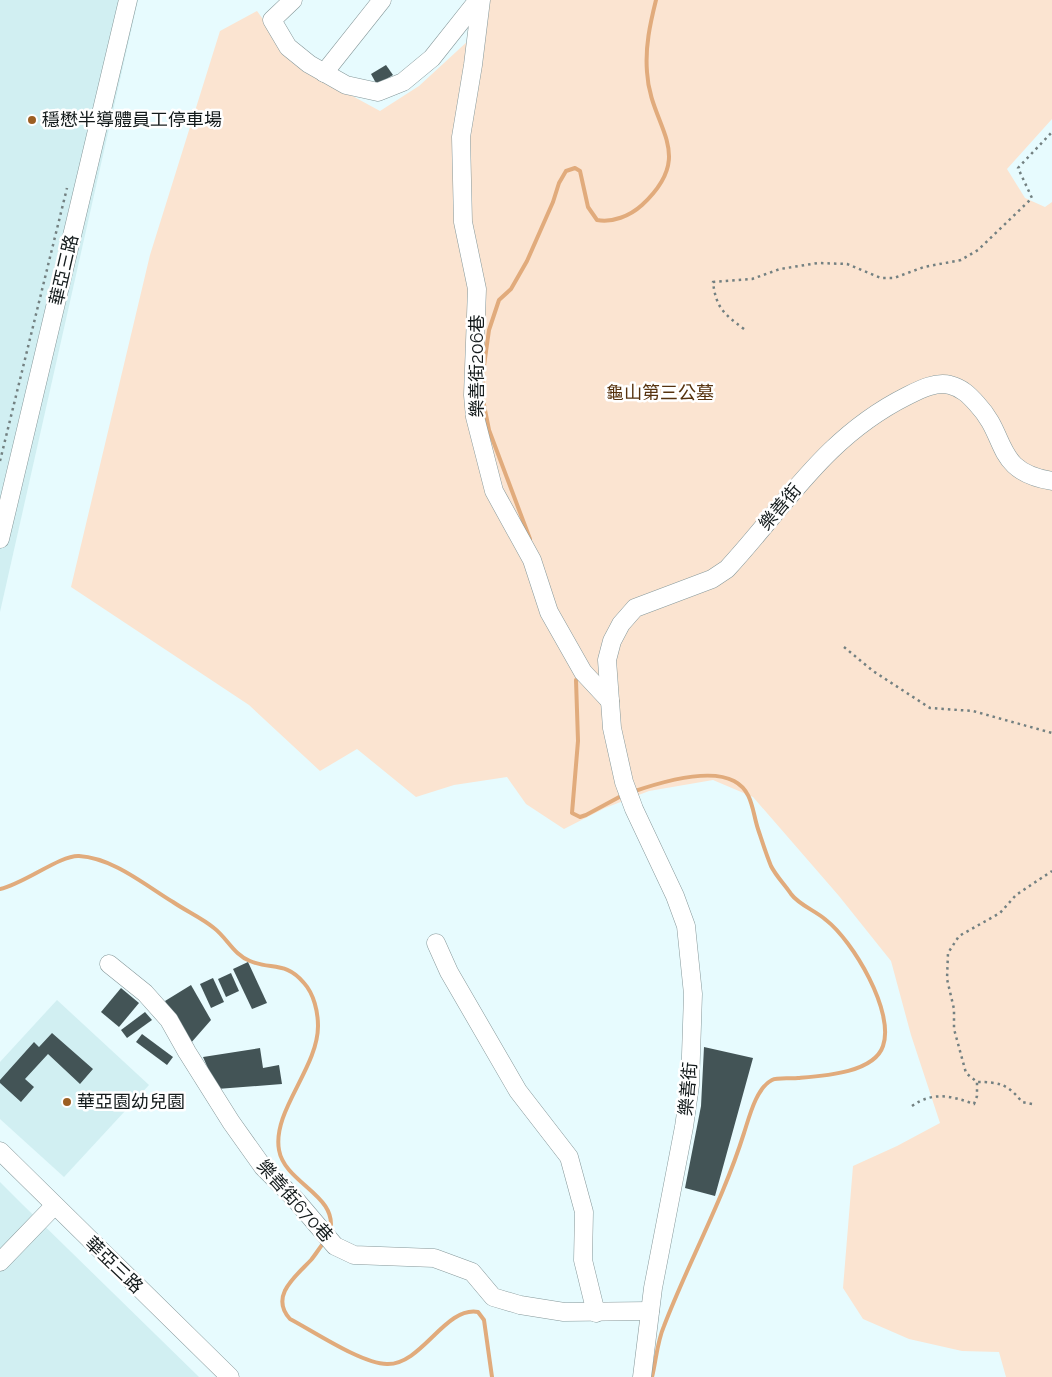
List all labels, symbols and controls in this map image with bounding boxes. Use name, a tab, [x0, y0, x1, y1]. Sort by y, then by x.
place label: 穩懋半導體員工停車場	[42, 109, 222, 130]
marker: 穩懋半導體員工停車場	[26, 114, 38, 126]
street label: 華亞三路	[45, 232, 82, 307]
street label: 樂善街206巷	[466, 314, 487, 418]
park label: 龜山第三公墓	[606, 382, 714, 403]
street label: 樂善街	[754, 479, 805, 534]
street label: 樂善街	[675, 1061, 700, 1117]
place label: 華亞園幼兒園	[77, 1091, 185, 1112]
marker: 華亞園幼兒園	[61, 1096, 73, 1108]
street label: 樂善街670巷	[253, 1155, 338, 1246]
street label: 華亞三路	[81, 1232, 148, 1297]

